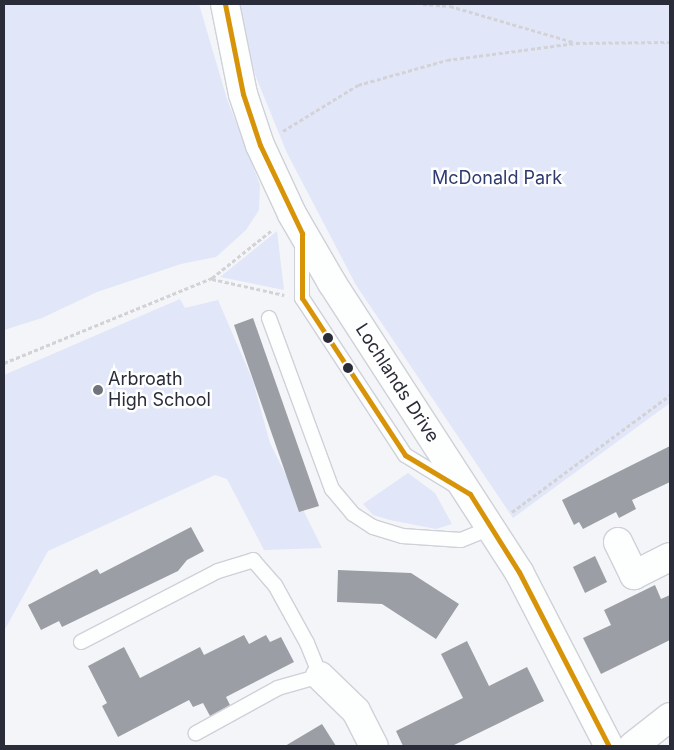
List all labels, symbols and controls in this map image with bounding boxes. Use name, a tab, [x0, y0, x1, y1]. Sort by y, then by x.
park label: McDonald Park	[432, 167, 562, 189]
street label: Lochlands Drive	[351, 320, 443, 446]
unlabelled marker	[323, 333, 333, 343]
unlabelled marker	[343, 363, 353, 373]
place label: Arbroath High School	[108, 369, 211, 412]
marker: Arbroath High School	[92, 384, 104, 396]

